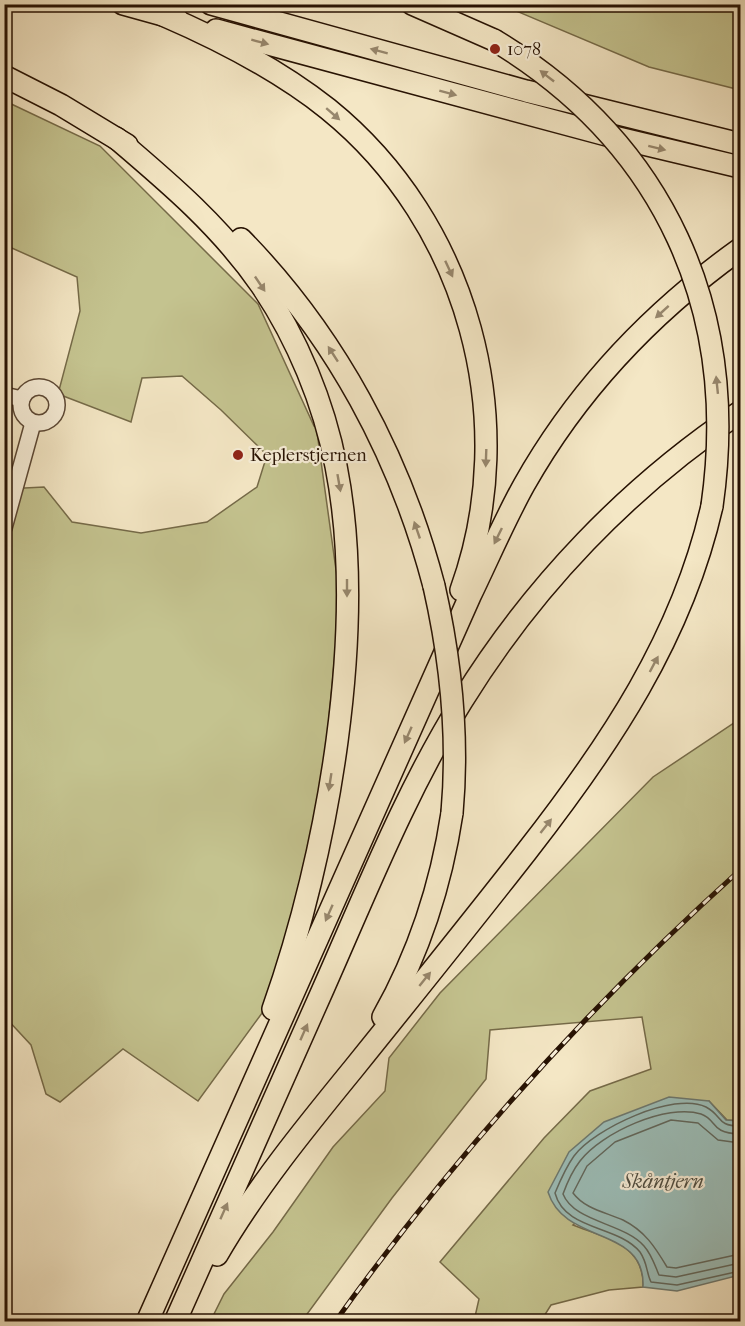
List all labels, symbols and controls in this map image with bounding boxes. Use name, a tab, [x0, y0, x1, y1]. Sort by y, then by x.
one-way arrow	[251, 38, 269, 47]
place label: 1078	[507, 39, 541, 60]
marker: 1078	[488, 42, 502, 56]
one-way arrow	[370, 45, 388, 55]
one-way arrow	[539, 70, 555, 82]
one-way arrow	[439, 89, 457, 98]
one-way arrow	[325, 107, 340, 120]
one-way arrow	[648, 143, 666, 153]
one-way arrow	[445, 260, 454, 277]
one-way arrow	[254, 276, 265, 292]
one-way arrow	[655, 305, 670, 318]
one-way arrow	[327, 347, 339, 363]
one-way arrow	[712, 375, 722, 394]
place label: Keplerstjernen	[250, 445, 367, 466]
marker: Keplerstjernen	[231, 448, 245, 462]
one-way arrow	[481, 449, 490, 468]
one-way arrow	[335, 474, 344, 493]
one-way arrow	[412, 521, 422, 539]
one-way arrow	[494, 527, 503, 544]
one-way arrow	[342, 578, 352, 597]
one-way arrow	[649, 655, 659, 672]
one-way arrow	[403, 726, 413, 744]
one-way arrow	[325, 772, 334, 791]
one-way arrow	[540, 818, 553, 834]
one-way arrow	[324, 904, 334, 922]
one-way arrow	[419, 971, 432, 987]
one-way arrow	[299, 1024, 308, 1041]
water label: Skåntjern	[621, 1170, 704, 1193]
one-way arrow	[220, 1202, 229, 1219]

